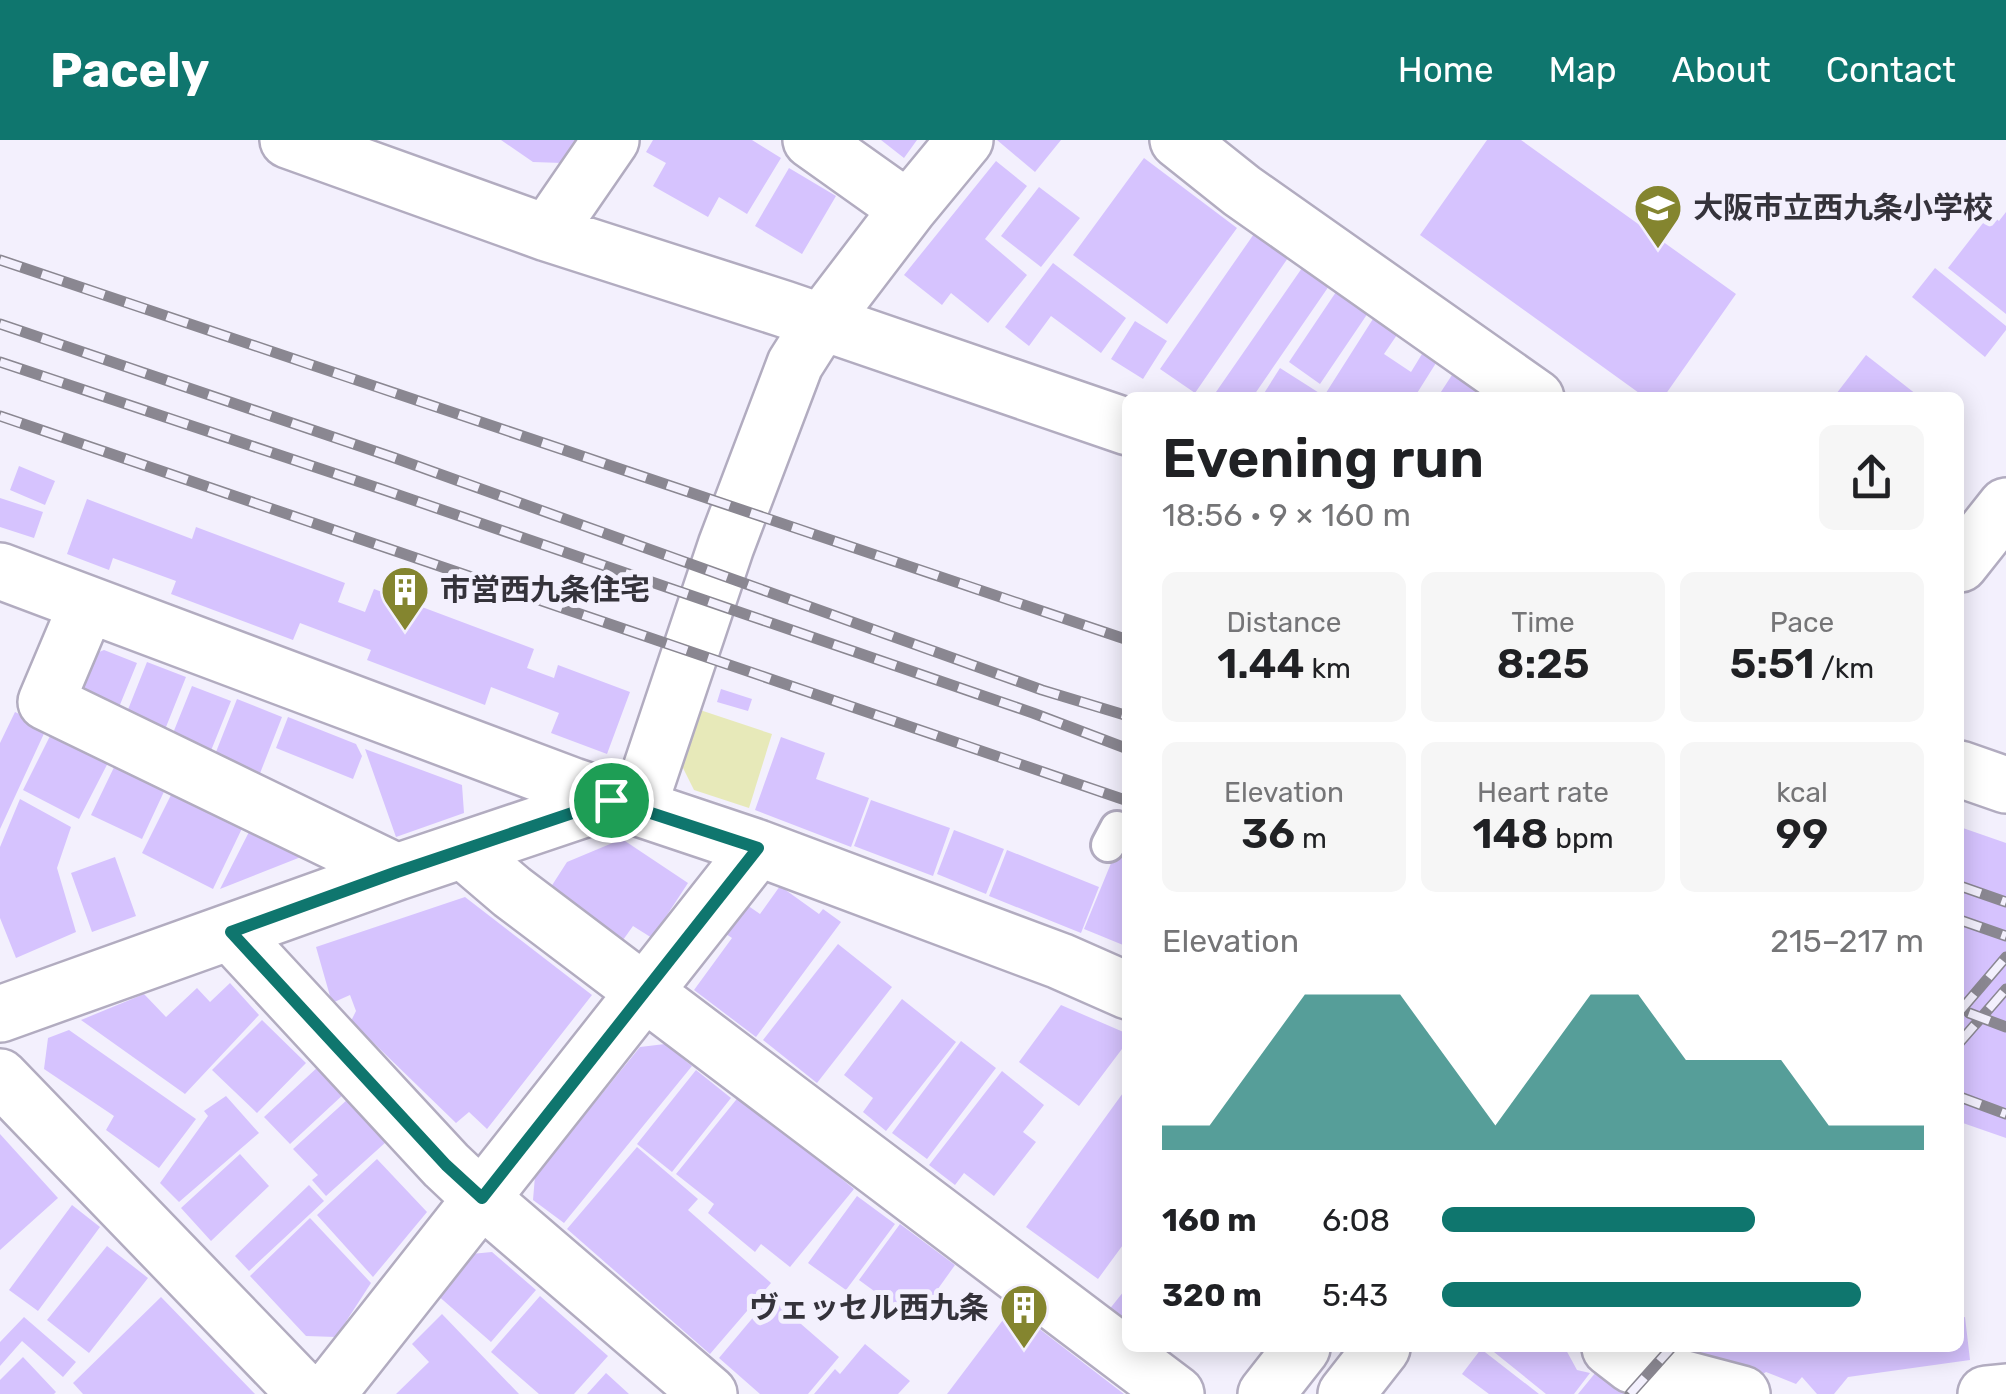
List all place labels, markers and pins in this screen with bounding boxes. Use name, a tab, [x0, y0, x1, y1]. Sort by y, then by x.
school or university icon: 大阪市立西九条小学校	[1632, 182, 1684, 250]
place label: 大阪市立西九条小学校	[1693, 190, 1993, 226]
building icon: 市営西九条住宅	[379, 564, 431, 632]
place label: 市営西九条住宅	[440, 572, 650, 608]
pin	[569, 758, 654, 843]
building icon: ヴェッセル西九条	[998, 1282, 1050, 1350]
place label: ヴェッセル西九条	[749, 1290, 989, 1326]

